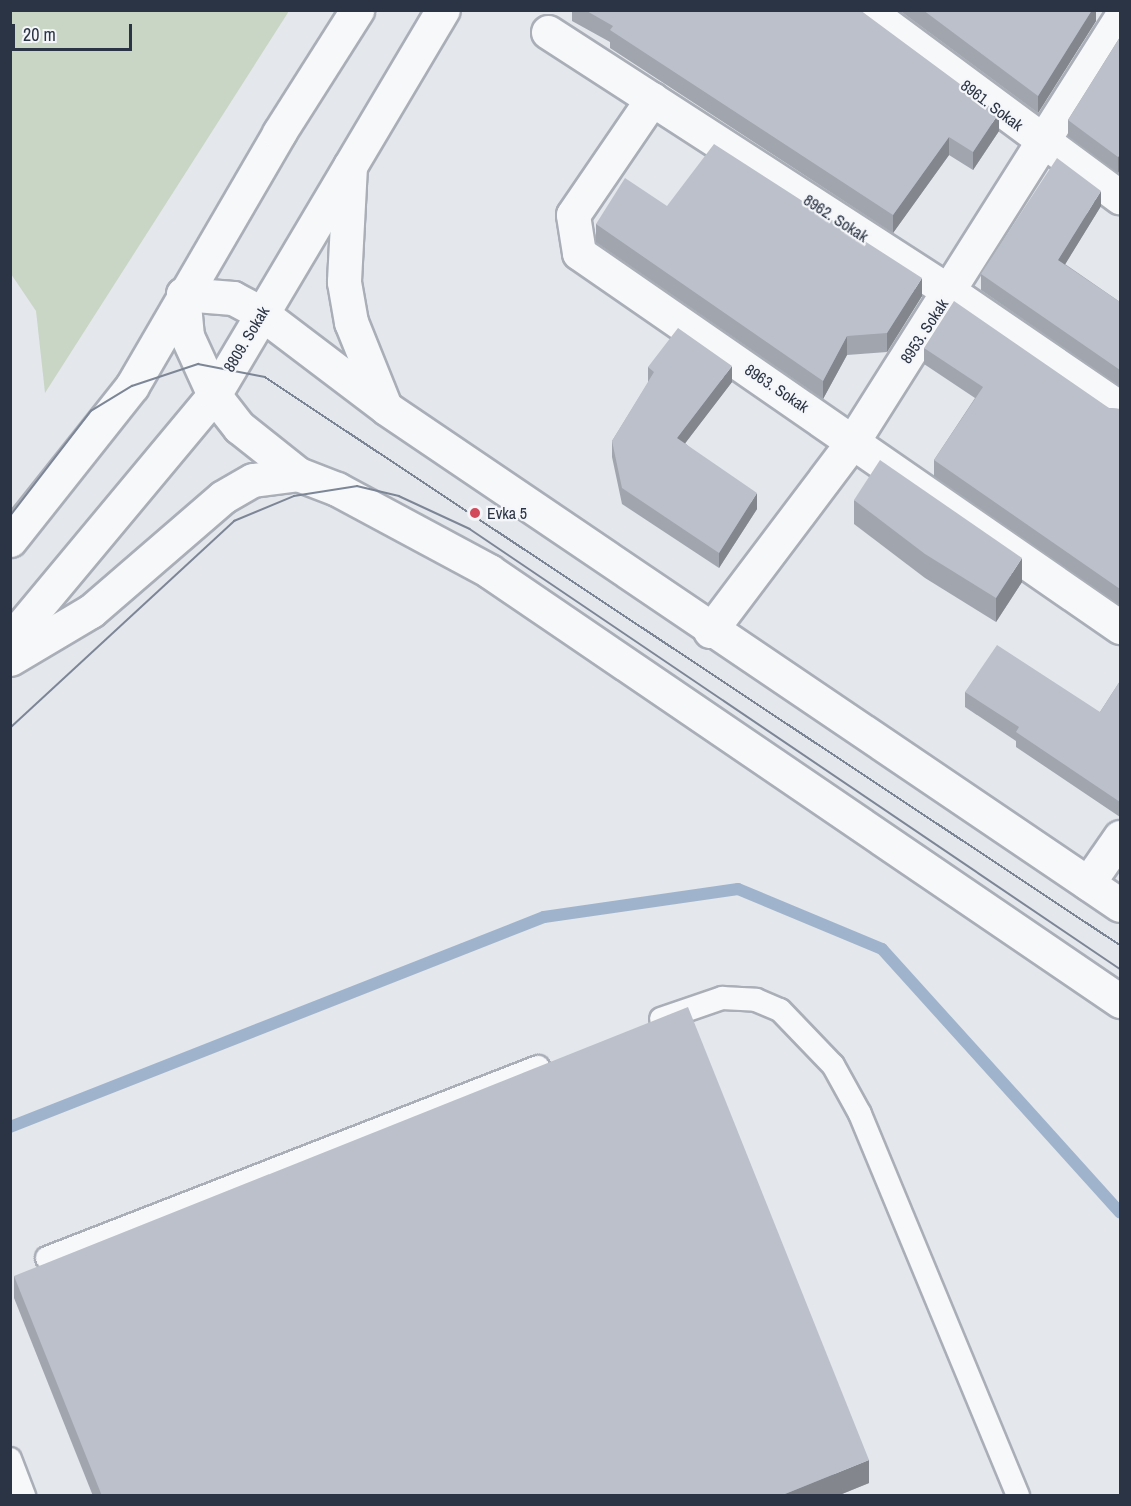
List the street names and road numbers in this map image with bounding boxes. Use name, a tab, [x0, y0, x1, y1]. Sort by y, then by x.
street label: 8961. Sokak	[957, 75, 1027, 135]
street label: 8962. Sokak	[800, 190, 872, 246]
street label: 8953. Sokak	[896, 295, 952, 367]
street label: 8809. Sokak	[219, 303, 273, 375]
street label: 8963. Sokak	[741, 360, 813, 416]

